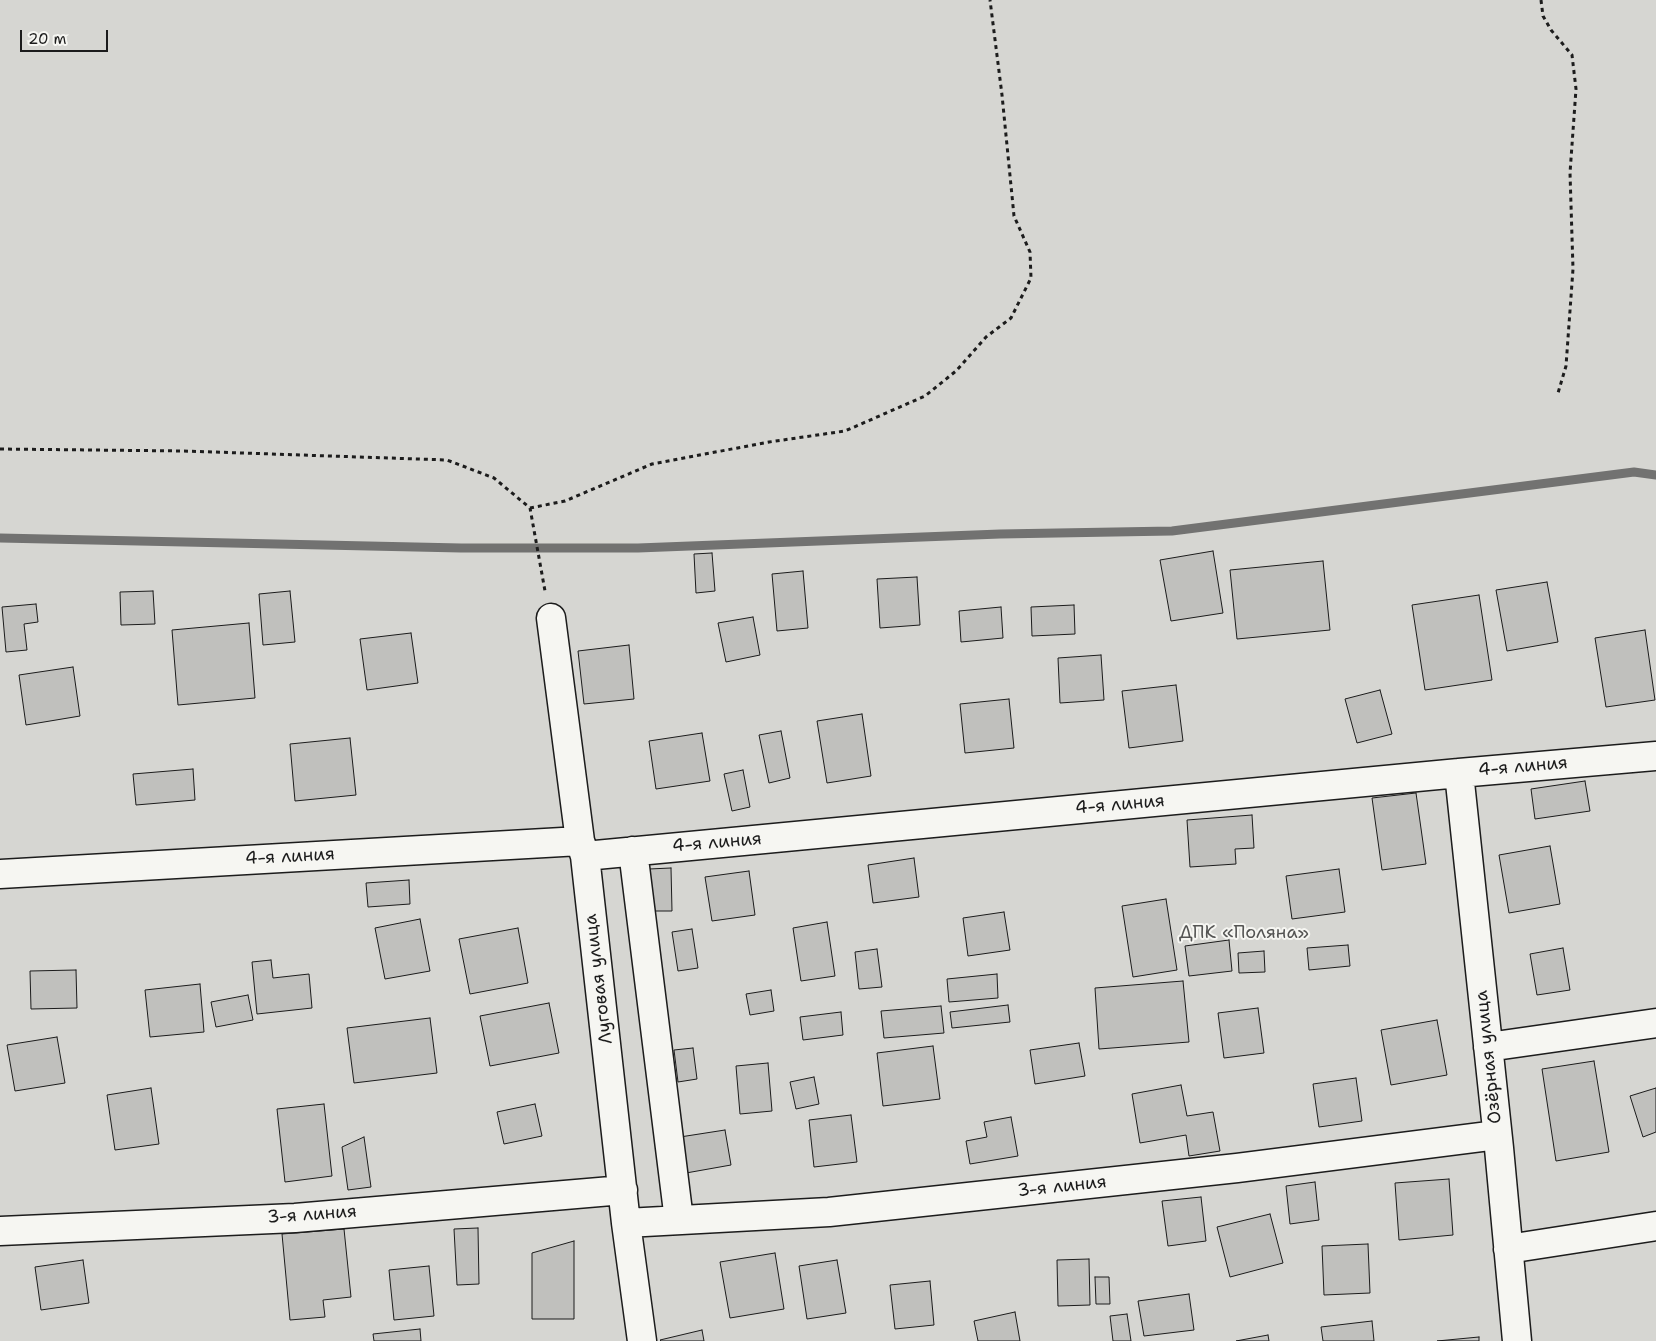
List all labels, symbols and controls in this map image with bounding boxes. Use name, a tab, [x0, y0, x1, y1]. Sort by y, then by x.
scale bar	[22, 20, 110, 52]
text: 20 m	[28, 29, 67, 49]
street label: 4-я линия	[1477, 752, 1569, 782]
street label: 4-я линия	[1074, 790, 1166, 820]
street label: 4-я линия	[671, 828, 763, 858]
street label: 4-я линия	[245, 844, 335, 870]
street label: Луговая улица	[580, 913, 618, 1045]
park label: ДПК «Поляна»	[1179, 922, 1309, 944]
street label: Озёрная улица	[1471, 989, 1507, 1125]
street label: 3-я линия	[1016, 1172, 1108, 1202]
street label: 3-я линия	[267, 1201, 357, 1229]

